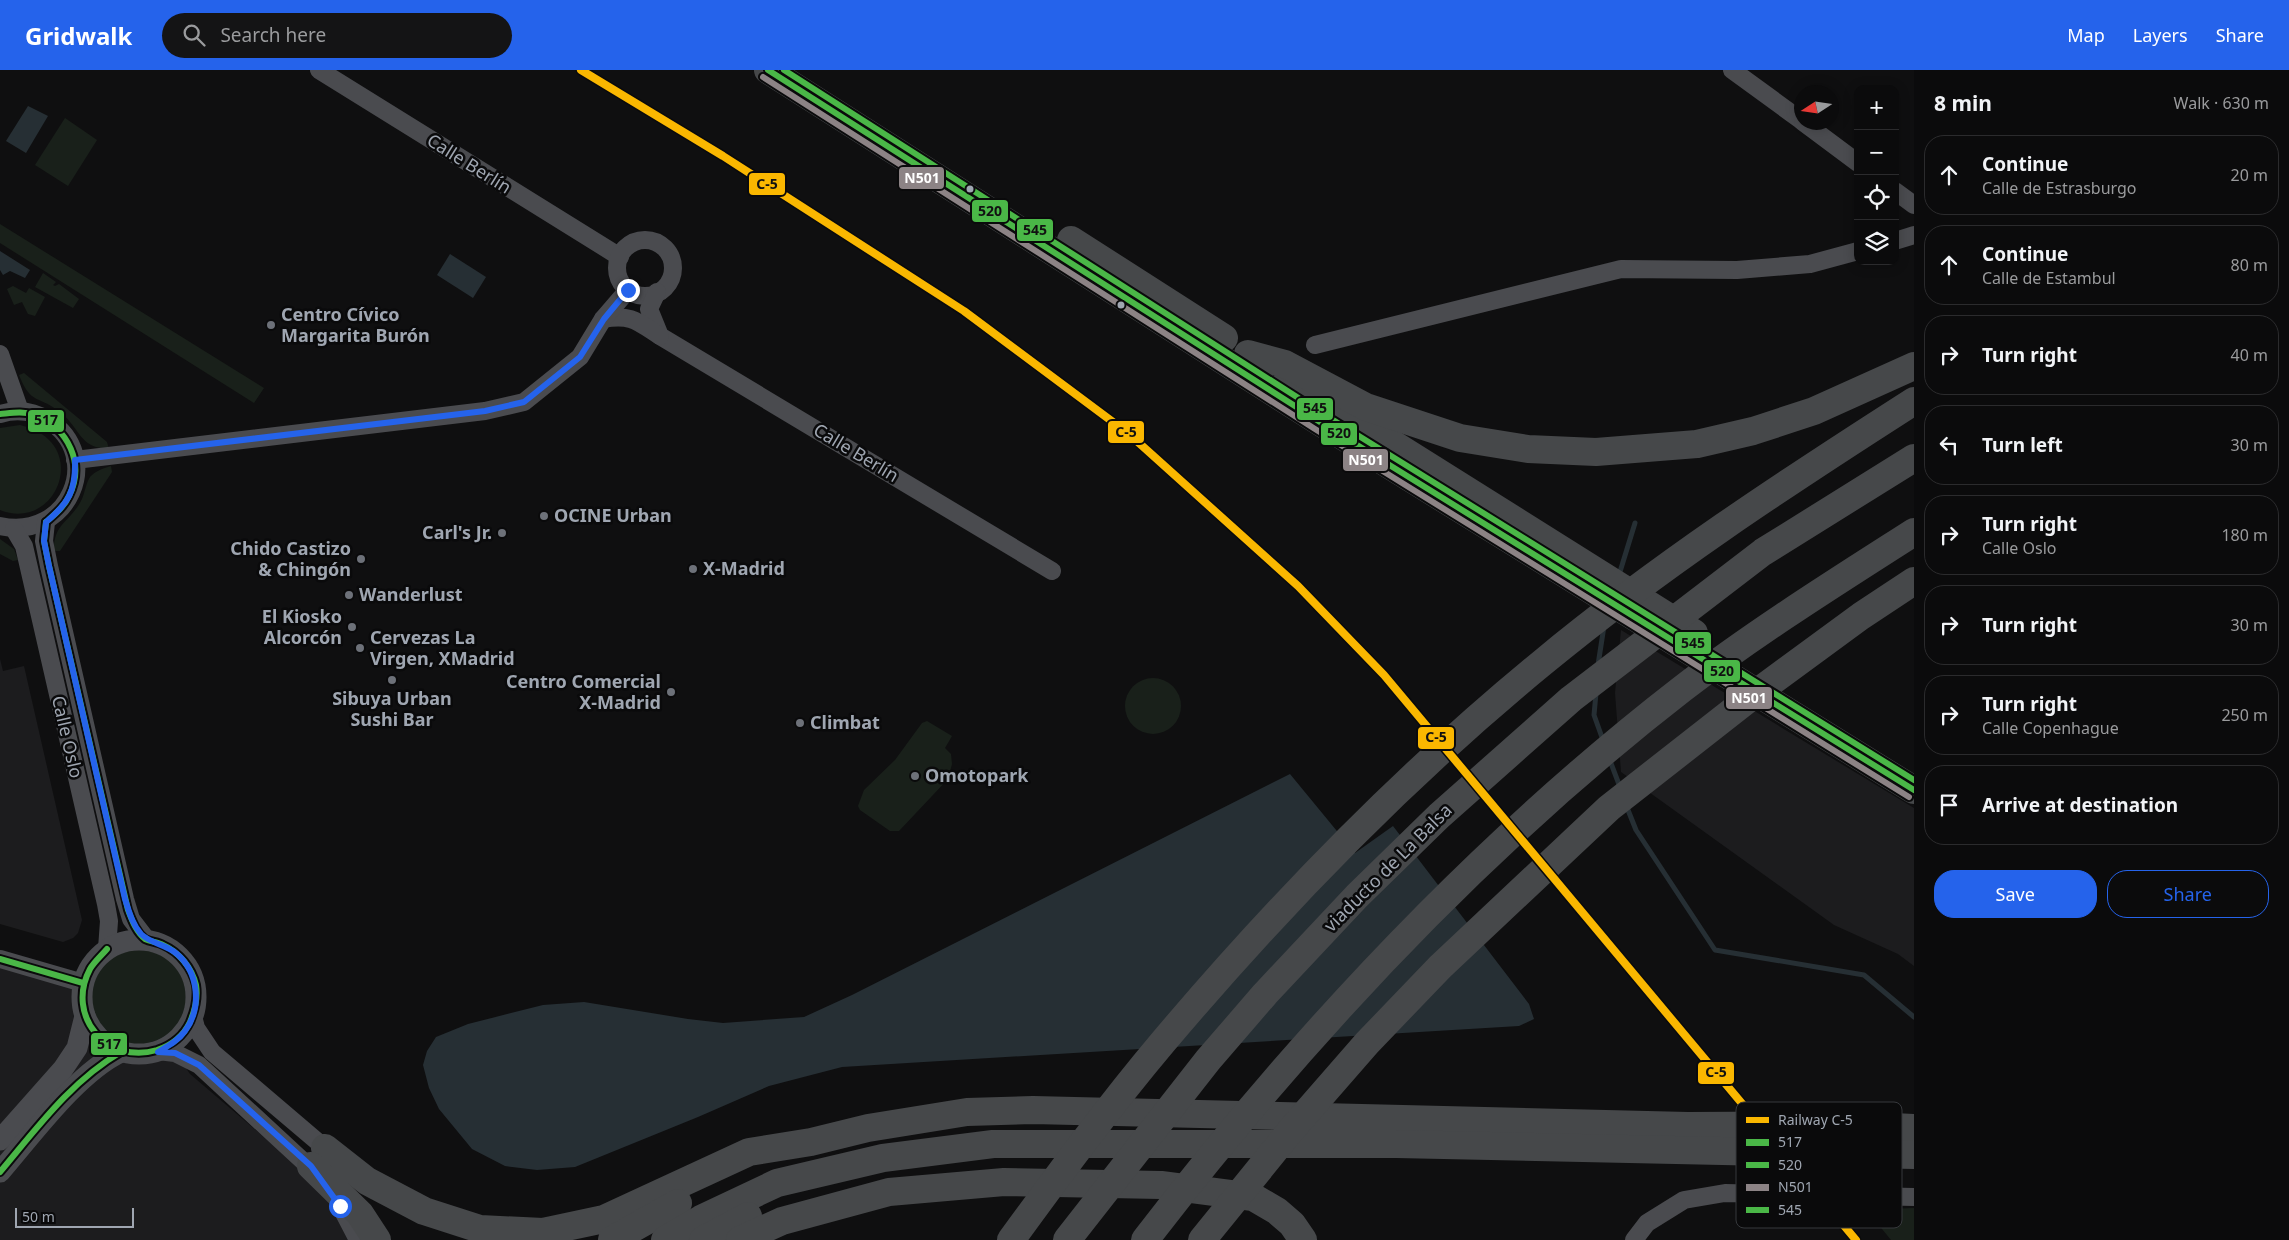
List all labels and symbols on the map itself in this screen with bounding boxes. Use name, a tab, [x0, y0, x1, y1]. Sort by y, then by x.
north arrow	[1794, 85, 1839, 130]
street label: Calle Berlín	[423, 128, 516, 199]
line badge: N501	[898, 166, 945, 190]
text: N501	[904, 168, 940, 187]
line badge: C-5	[748, 172, 786, 196]
text: C-5	[756, 174, 778, 193]
unlabelled marker	[965, 184, 975, 194]
line badge: 520	[971, 199, 1009, 223]
text: 520	[978, 201, 1002, 220]
line badge: 545	[1016, 218, 1054, 242]
text: 545	[1023, 220, 1047, 239]
route end	[617, 279, 640, 302]
unlabelled marker	[1116, 300, 1126, 310]
place label: Centro Cívico Margarita Burón	[281, 302, 430, 347]
marker: Centro Cívico Margarita Burón	[265, 319, 277, 331]
line badge: 545	[1296, 397, 1334, 421]
text: 545	[1303, 398, 1327, 417]
line badge: 517	[27, 409, 65, 433]
text: 517	[34, 410, 58, 429]
street label: Calle Berlín	[809, 417, 904, 487]
line badge: C-5	[1107, 420, 1145, 444]
text: C-5	[1115, 422, 1137, 441]
line badge: 520	[1320, 422, 1358, 446]
text: 520	[1327, 423, 1351, 442]
line badge: N501	[1342, 448, 1389, 472]
text: N501	[1348, 450, 1384, 469]
place label: OCINE Urban	[554, 503, 672, 527]
marker: OCINE Urban	[538, 510, 550, 522]
place label: Carl's Jr.	[422, 520, 492, 544]
marker: Carl's Jr.	[496, 527, 508, 539]
place label: Chido Castizo & Chingón	[230, 536, 351, 581]
marker: Chido Castizo & Chingón	[355, 553, 367, 565]
place label: X-Madrid	[703, 556, 785, 580]
marker: X-Madrid	[687, 563, 699, 575]
place label: Wanderlust	[359, 582, 463, 606]
marker: Wanderlust	[343, 589, 355, 601]
place label: El Kiosko Alcorcón	[262, 604, 342, 649]
marker: El Kiosko Alcorcón	[346, 621, 358, 633]
place label: Cervezas La Virgen, XMadrid	[370, 625, 515, 670]
line badge: 545	[1674, 631, 1712, 655]
text: 545	[1681, 633, 1705, 652]
marker: Cervezas La Virgen, XMadrid	[354, 642, 366, 654]
line badge: 520	[1703, 659, 1741, 683]
text: 520	[1710, 661, 1734, 680]
place label: Centro Comercial X-Madrid	[506, 669, 661, 714]
marker: Sibuya Urban Sushi Bar	[386, 674, 398, 686]
place label: Sibuya Urban Sushi Bar	[332, 686, 452, 731]
marker: Centro Comercial X-Madrid	[665, 686, 677, 698]
line badge: N501	[1725, 686, 1773, 710]
text: N501	[1731, 688, 1767, 707]
street label: Calle Oslo	[47, 693, 89, 780]
place label: Climbat	[810, 710, 880, 734]
marker: Climbat	[794, 717, 806, 729]
line badge: C-5	[1417, 726, 1455, 750]
text: C-5	[1425, 727, 1447, 746]
place label: Omotopark	[925, 763, 1029, 787]
marker: Omotopark	[909, 770, 921, 782]
street label: viaducto de La Balsa	[1318, 798, 1457, 937]
line badge: 517	[90, 1032, 128, 1056]
text: 517	[97, 1034, 121, 1053]
line badge: C-5	[1697, 1061, 1735, 1085]
text: C-5	[1705, 1062, 1727, 1081]
legend	[1736, 1102, 1902, 1228]
text: Railway C-5	[1778, 1110, 1853, 1129]
text: 517	[1778, 1132, 1802, 1151]
text: 520	[1778, 1155, 1802, 1174]
text: N501	[1778, 1177, 1813, 1196]
route start	[329, 1195, 352, 1218]
text: 545	[1778, 1200, 1802, 1219]
scale bar	[15, 1205, 134, 1228]

